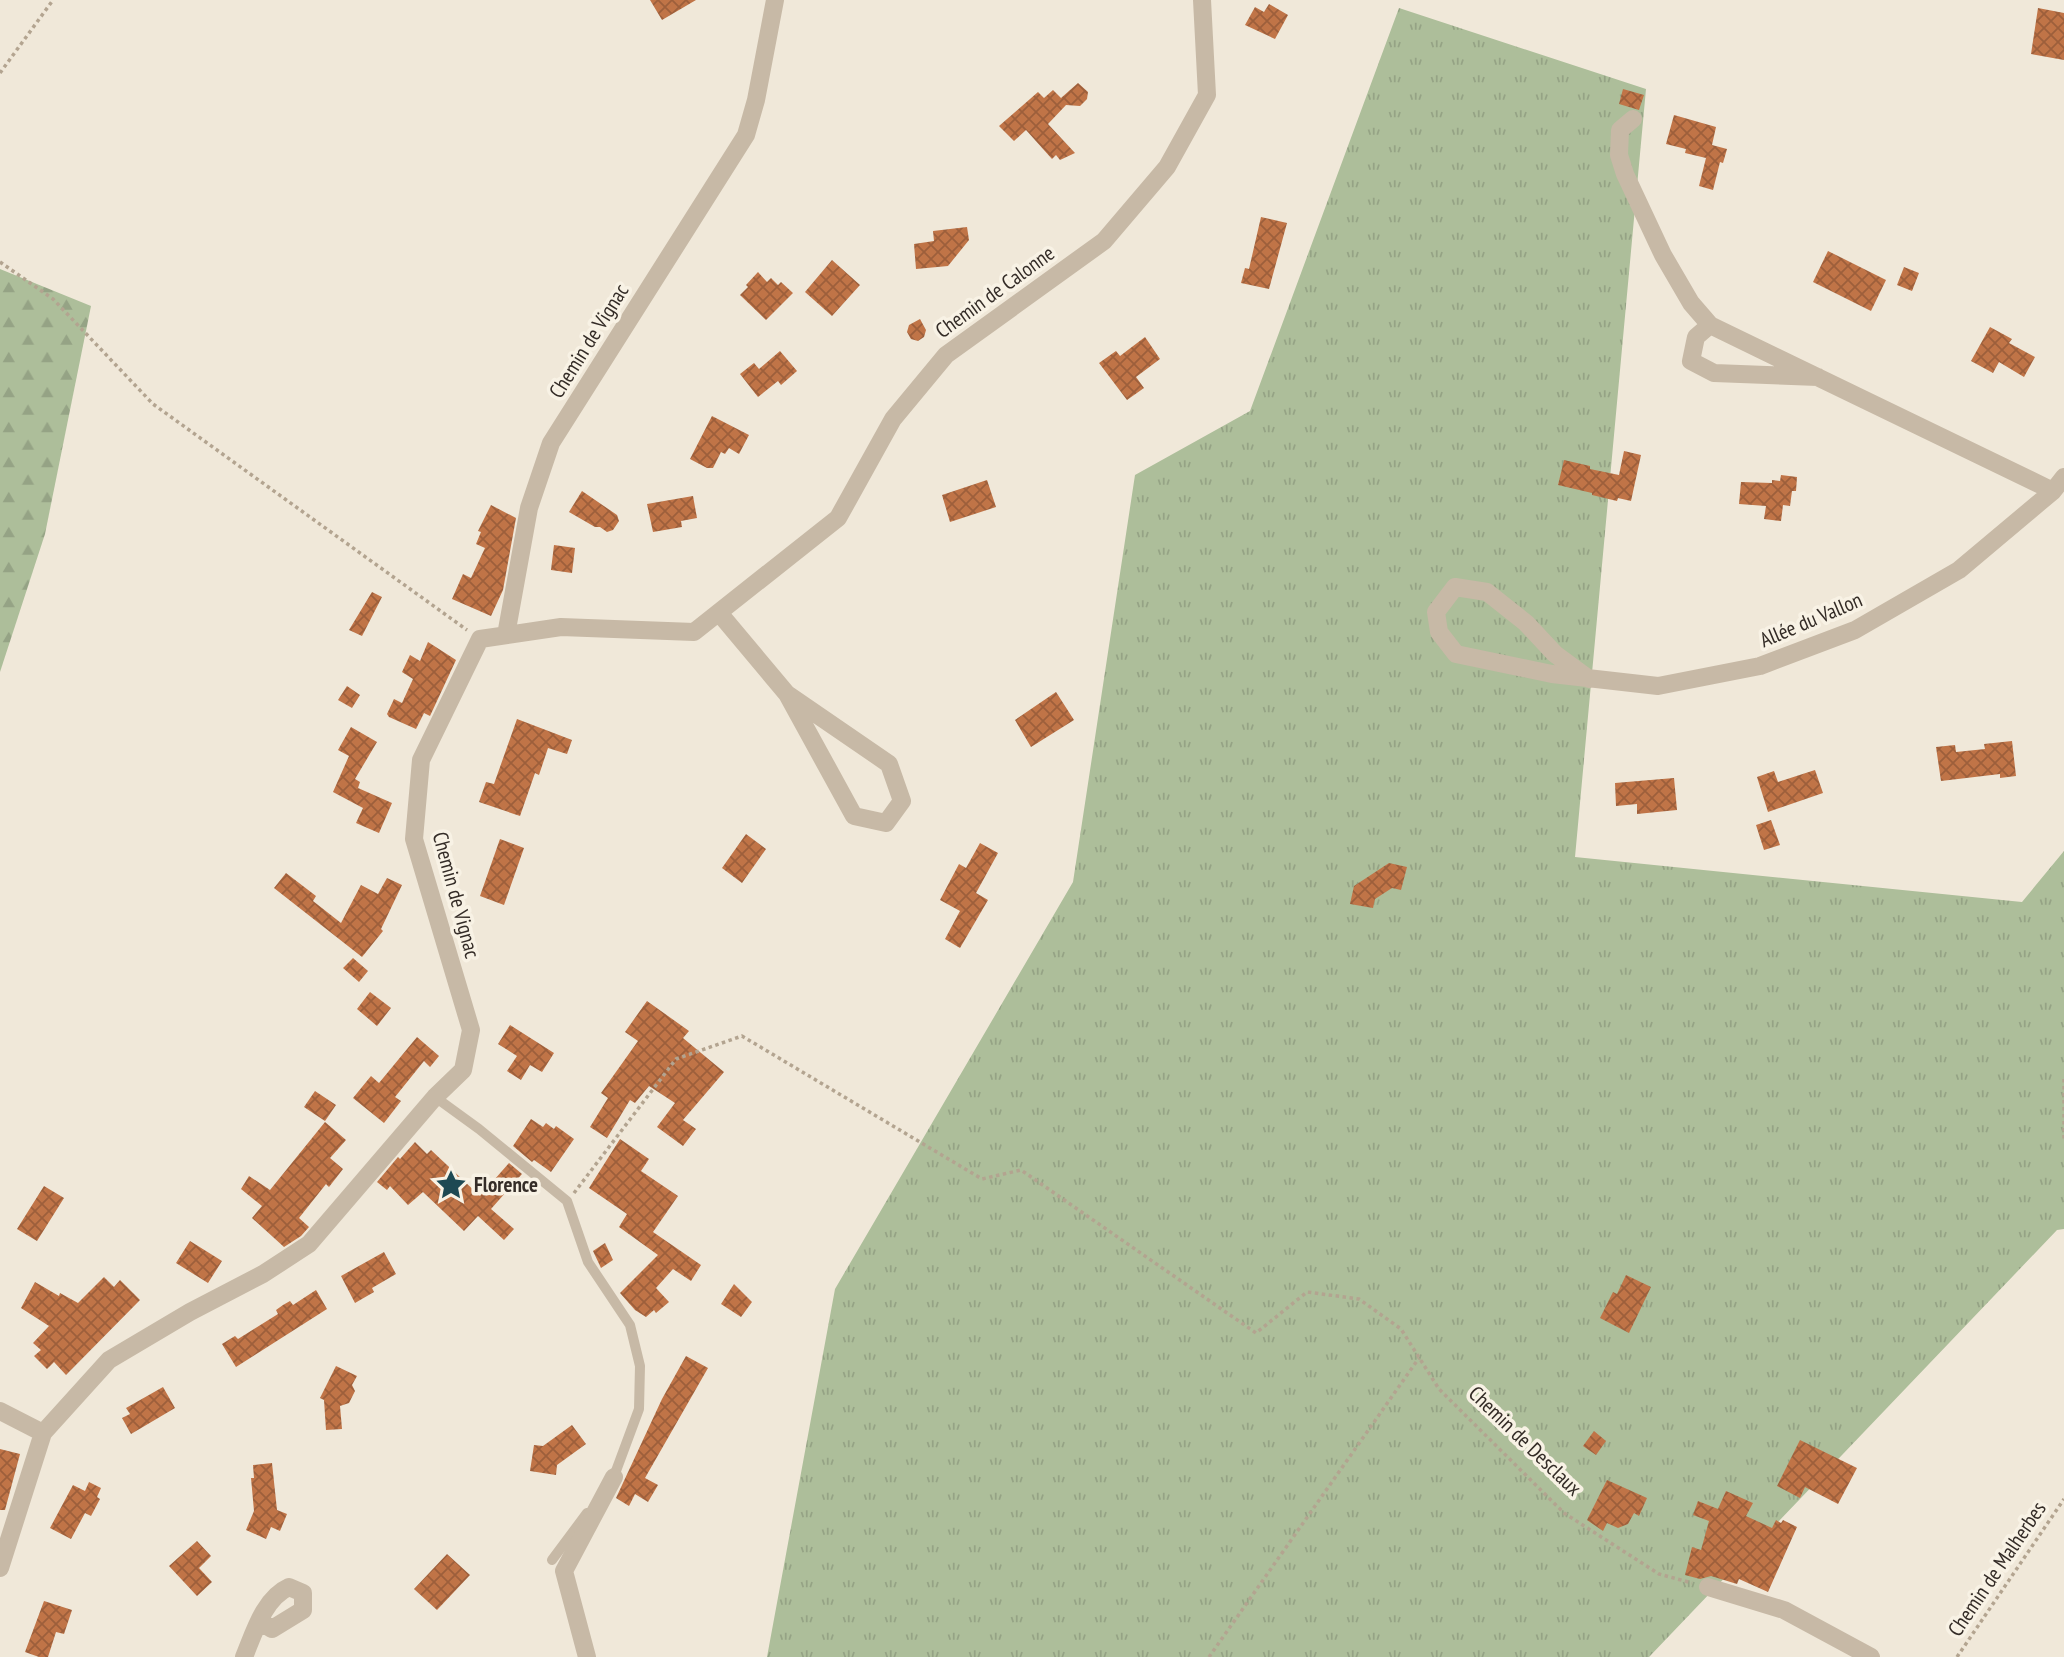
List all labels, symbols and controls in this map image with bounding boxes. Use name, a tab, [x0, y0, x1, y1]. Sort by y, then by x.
street label: Chemin de Calonne	[930, 239, 1059, 344]
street label: Chemin de Vignac	[543, 278, 635, 403]
street label: Allée du Vallon	[1755, 586, 1866, 653]
street label: Chemin de Vignac	[427, 829, 486, 961]
place icon: Florence	[434, 1168, 468, 1202]
place label: Florence	[474, 1171, 538, 1198]
street label: Chemin de Desclaux	[1463, 1380, 1588, 1502]
street label: Chemin de Malherbes	[1942, 1496, 2052, 1641]

